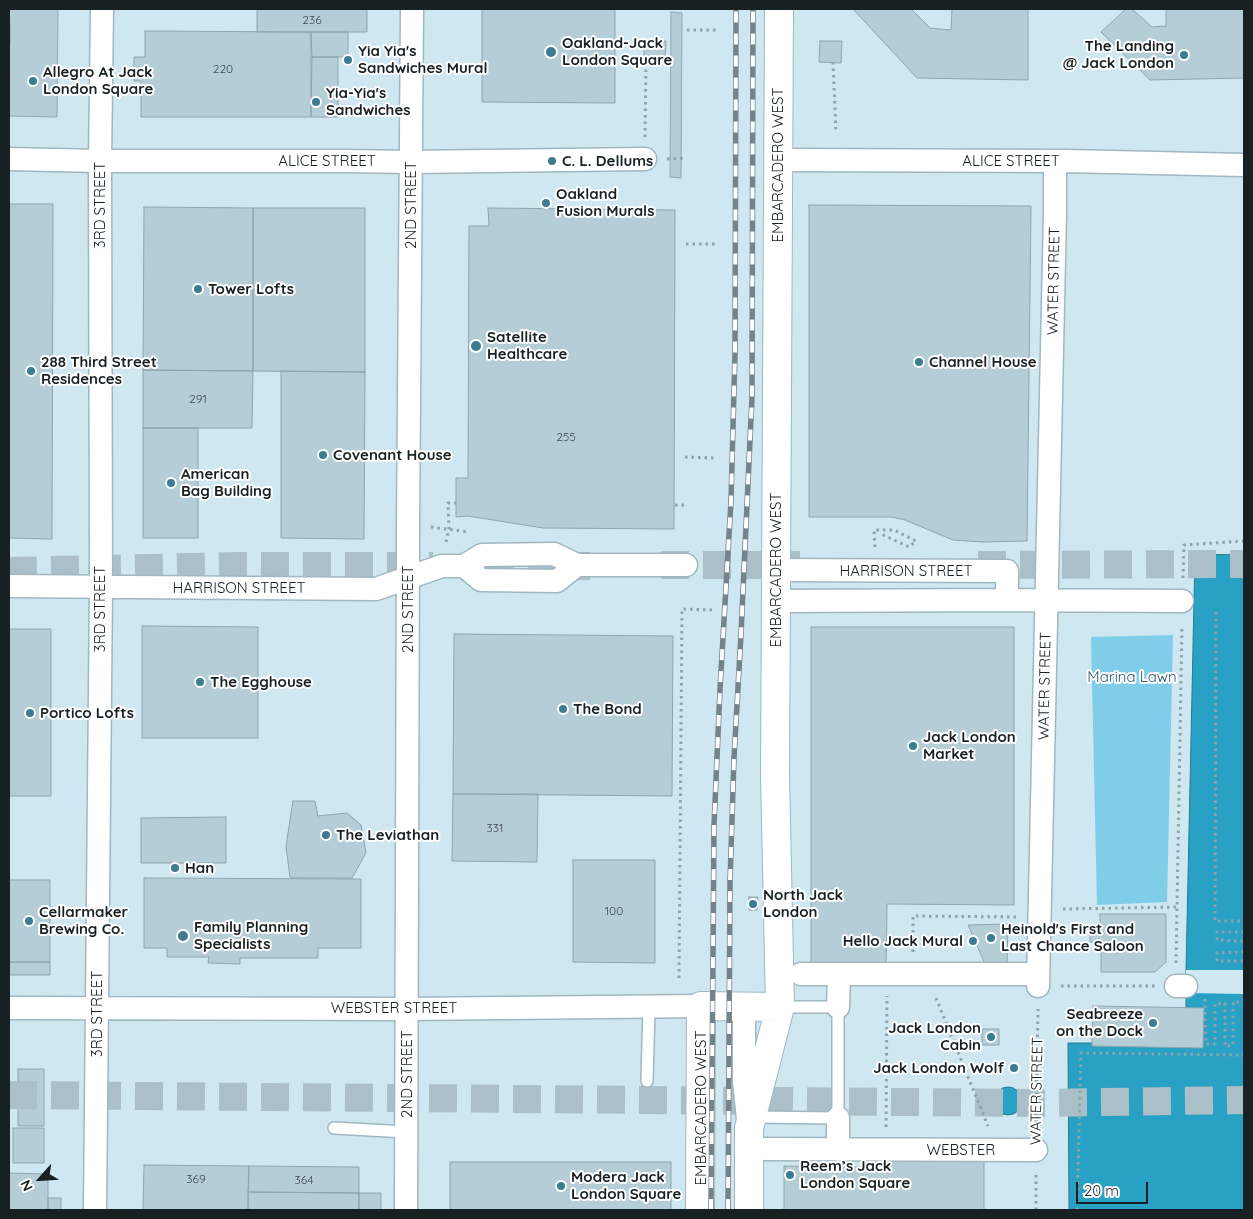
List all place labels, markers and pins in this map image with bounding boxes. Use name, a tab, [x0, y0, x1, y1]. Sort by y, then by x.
place label: Oakland-Jack London Square	[562, 34, 672, 69]
place label: The Landing @ Jack London	[1063, 37, 1174, 72]
place label: Yia Yia's Sandwiches Mural	[358, 42, 488, 77]
marker: Oakland-Jack London Square	[544, 45, 558, 59]
marker: The Landing @ Jack London	[1178, 49, 1190, 61]
marker: Yia Yia's Sandwiches Mural	[342, 54, 354, 66]
place label: Allegro At Jack London Square	[43, 63, 153, 98]
marker: Allegro At Jack London Square	[27, 75, 39, 87]
place label: Yia-Yia's Sandwiches	[326, 84, 410, 119]
marker: Yia-Yia's Sandwiches	[310, 96, 322, 108]
place label: C. L. Dellums	[562, 152, 653, 170]
marker: C. L. Dellums	[546, 155, 558, 167]
place label: Oakland Fusion Murals	[556, 185, 654, 220]
marker: Oakland Fusion Murals	[540, 197, 552, 209]
place label: Tower Lofts	[208, 280, 294, 298]
marker: Tower Lofts	[192, 283, 204, 295]
place label: Satellite Healthcare	[487, 328, 567, 363]
marker: Satellite Healthcare	[469, 339, 483, 353]
place label: 288 Third Street Residences	[41, 353, 157, 388]
place label: Channel House	[929, 353, 1037, 371]
marker: Channel House	[913, 356, 925, 368]
marker: 288 Third Street Residences	[25, 365, 37, 377]
place label: Covenant House	[333, 446, 452, 464]
marker: Covenant House	[317, 449, 329, 461]
place label: American Bag Building	[181, 465, 272, 500]
marker: American Bag Building	[165, 477, 177, 489]
place label: The Egghouse	[210, 673, 312, 691]
marker: The Egghouse	[194, 676, 206, 688]
place label: The Bond	[573, 700, 642, 718]
marker: The Bond	[557, 703, 569, 715]
place label: Portico Lofts	[40, 704, 134, 722]
marker: Portico Lofts	[24, 707, 36, 719]
place label: Jack London Market	[923, 728, 1016, 763]
marker: Jack London Market	[907, 740, 919, 752]
place label: The Leviathan	[336, 826, 439, 844]
marker: The Leviathan	[320, 829, 332, 841]
place label: Han	[185, 859, 214, 877]
marker: Han	[169, 862, 181, 874]
place label: North Jack London	[763, 886, 843, 921]
marker: North Jack London	[747, 898, 759, 910]
place label: Cellarmaker Brewing Co.	[39, 903, 128, 938]
marker: Cellarmaker Brewing Co.	[23, 915, 35, 927]
place label: Family Planning Specialists	[194, 918, 308, 953]
place label: Heinold's First and Last Chance Saloon	[1001, 920, 1144, 955]
marker: Family Planning Specialists	[176, 929, 190, 943]
place label: Hello Jack Mural	[843, 932, 963, 950]
marker: Heinold's First and Last Chance Saloon	[985, 932, 997, 944]
marker: Hello Jack Mural	[967, 935, 979, 947]
place label: Seabreeze on the Dock	[1056, 1005, 1143, 1040]
marker: Seabreeze on the Dock	[1147, 1017, 1159, 1029]
place label: Jack London Cabin	[888, 1019, 981, 1054]
marker: Jack London Cabin	[985, 1031, 997, 1043]
place label: Jack London Wolf	[873, 1059, 1004, 1077]
marker: Jack London Wolf	[1008, 1062, 1020, 1074]
place label: Reem’s Jack London Square	[800, 1157, 910, 1192]
place label: Modera Jack London Square	[571, 1168, 681, 1203]
marker: Reem’s Jack London Square	[784, 1169, 796, 1181]
marker: Modera Jack London Square	[555, 1180, 567, 1192]

